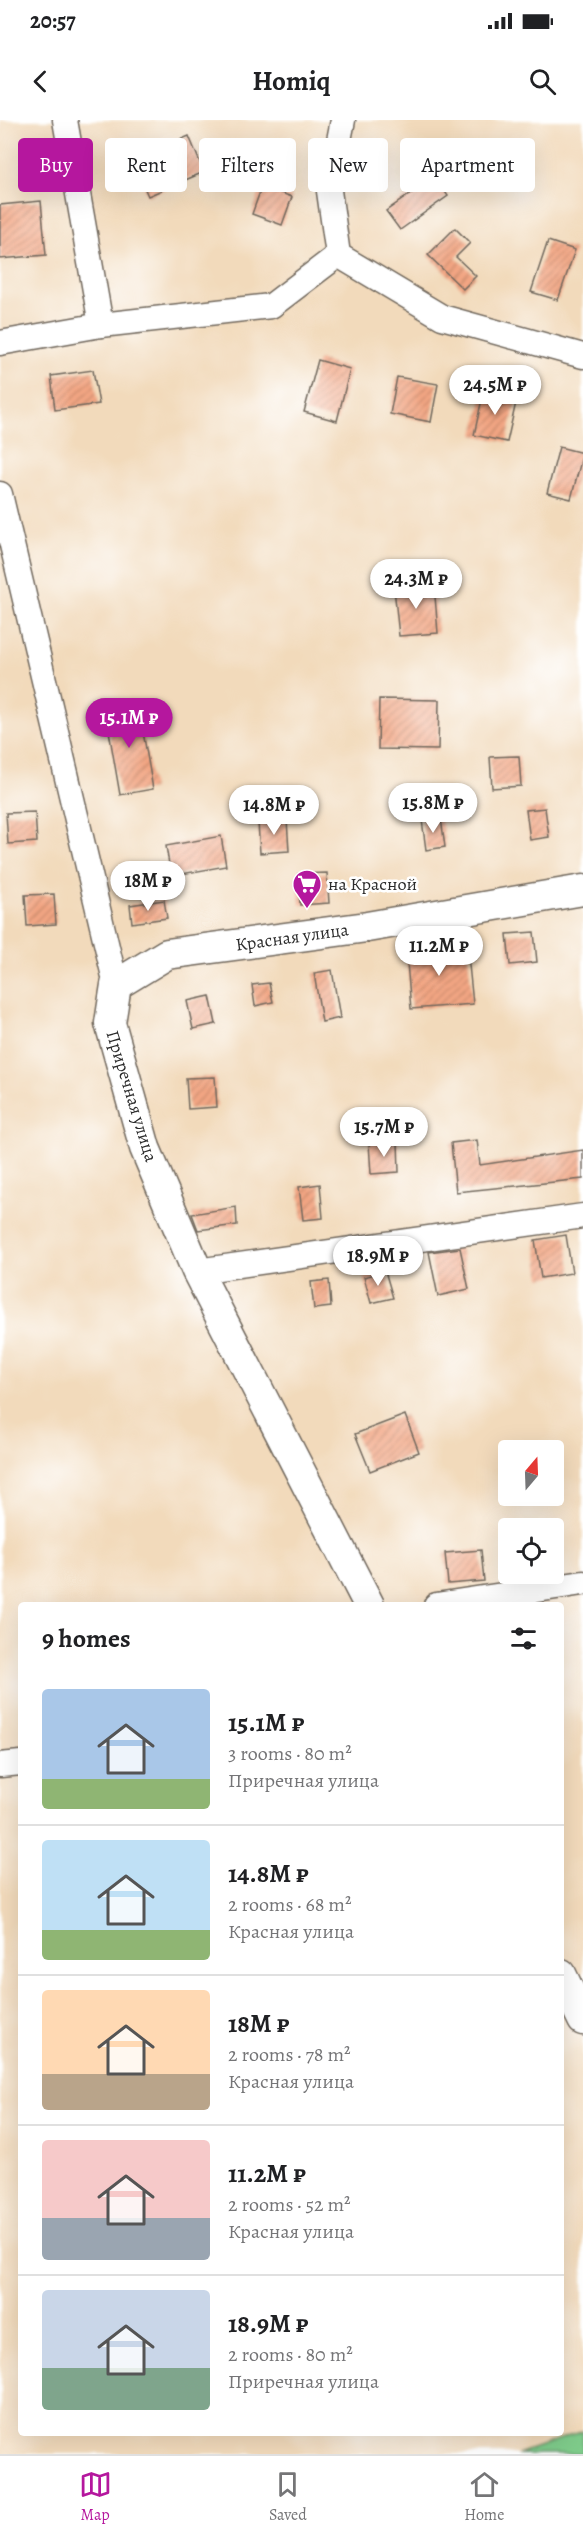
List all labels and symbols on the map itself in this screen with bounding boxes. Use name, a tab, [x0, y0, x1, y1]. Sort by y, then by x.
pin: 24.5M ₽	[440, 365, 550, 416]
pin: 24.3M ₽	[361, 559, 471, 610]
pin: 15.1M ₽	[74, 698, 184, 749]
pin: 15.8M ₽	[378, 783, 488, 834]
pin: 14.8M ₽	[219, 785, 329, 836]
pin: 18M ₽	[106, 861, 190, 912]
supermarket icon: на Красной	[291, 868, 323, 910]
place label: на Красной	[328, 872, 417, 896]
street label: Красная улица	[234, 917, 351, 957]
pin: 11.2M ₽	[384, 926, 494, 977]
street label: Приречная улица	[101, 1027, 164, 1165]
pin: 15.7M ₽	[329, 1107, 439, 1158]
pin: 18.9M ₽	[323, 1236, 433, 1287]
north arrow	[498, 1440, 564, 1506]

